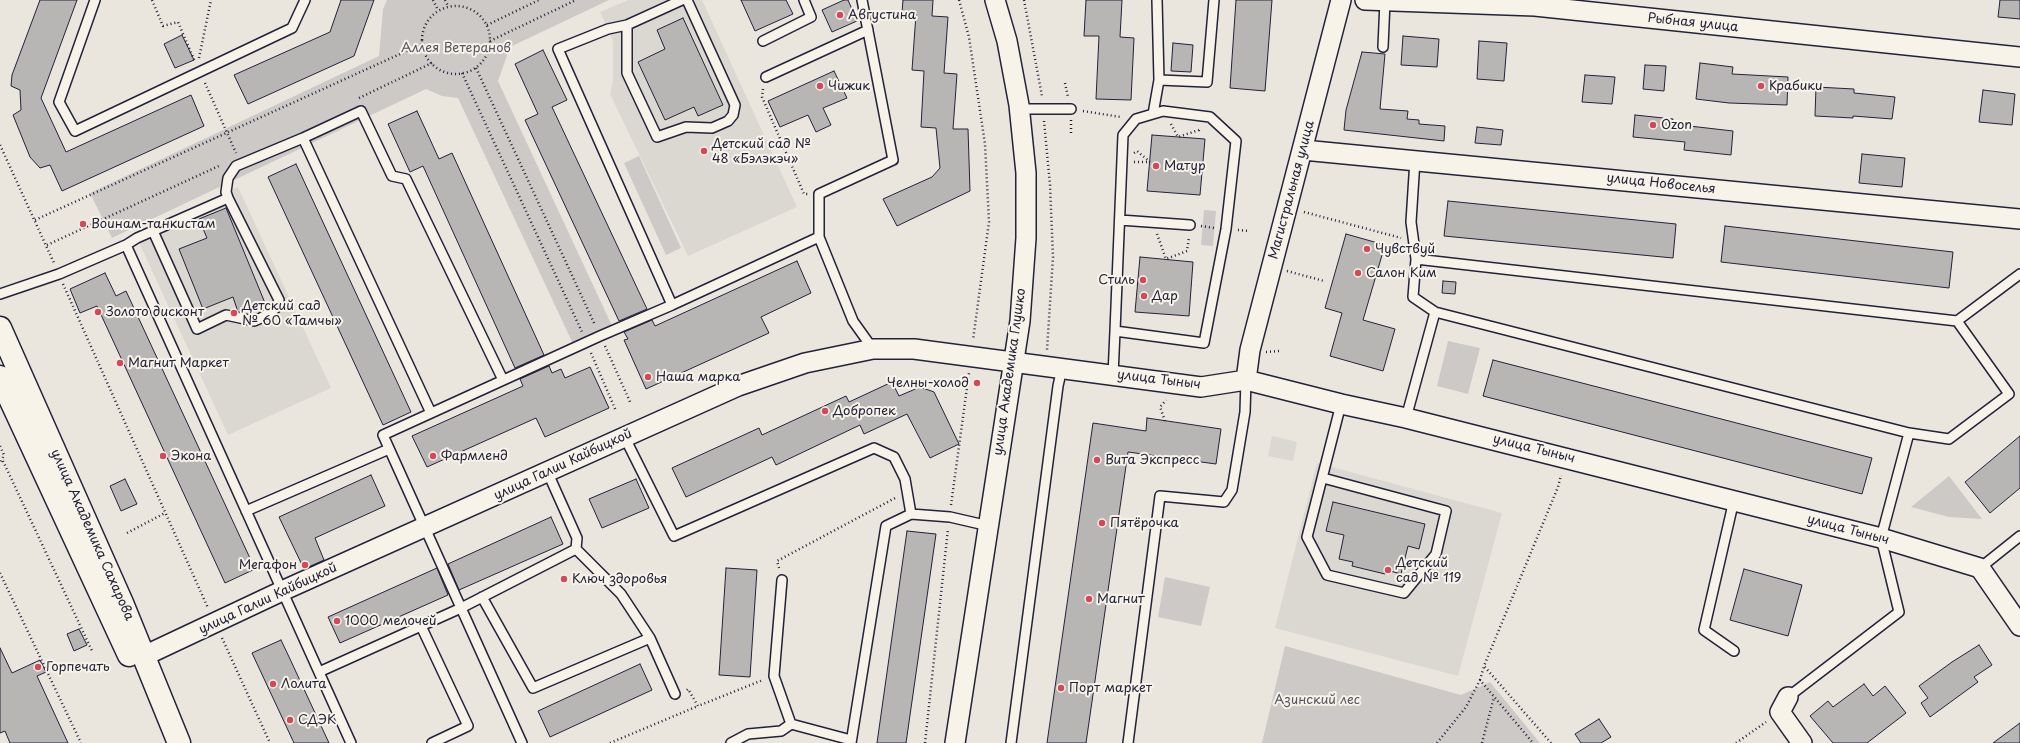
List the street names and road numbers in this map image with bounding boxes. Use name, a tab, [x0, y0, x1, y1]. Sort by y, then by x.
street label: Рыбная улица	[1647, 10, 1739, 36]
street label: Магистральная улица	[1266, 119, 1318, 261]
street label: улица Новоселья	[1606, 171, 1716, 197]
street label: улица Академика Глушко	[991, 287, 1029, 457]
street label: улица Тыныч	[1116, 367, 1202, 393]
street label: улица Галии Кайбицкой	[491, 426, 635, 504]
street label: улица Тыныч	[1491, 431, 1577, 467]
street label: улица Академика Сахарова	[47, 447, 137, 623]
street label: улица Тыныч	[1805, 512, 1891, 548]
street label: улица Галии Кайбицкой	[196, 560, 340, 638]

